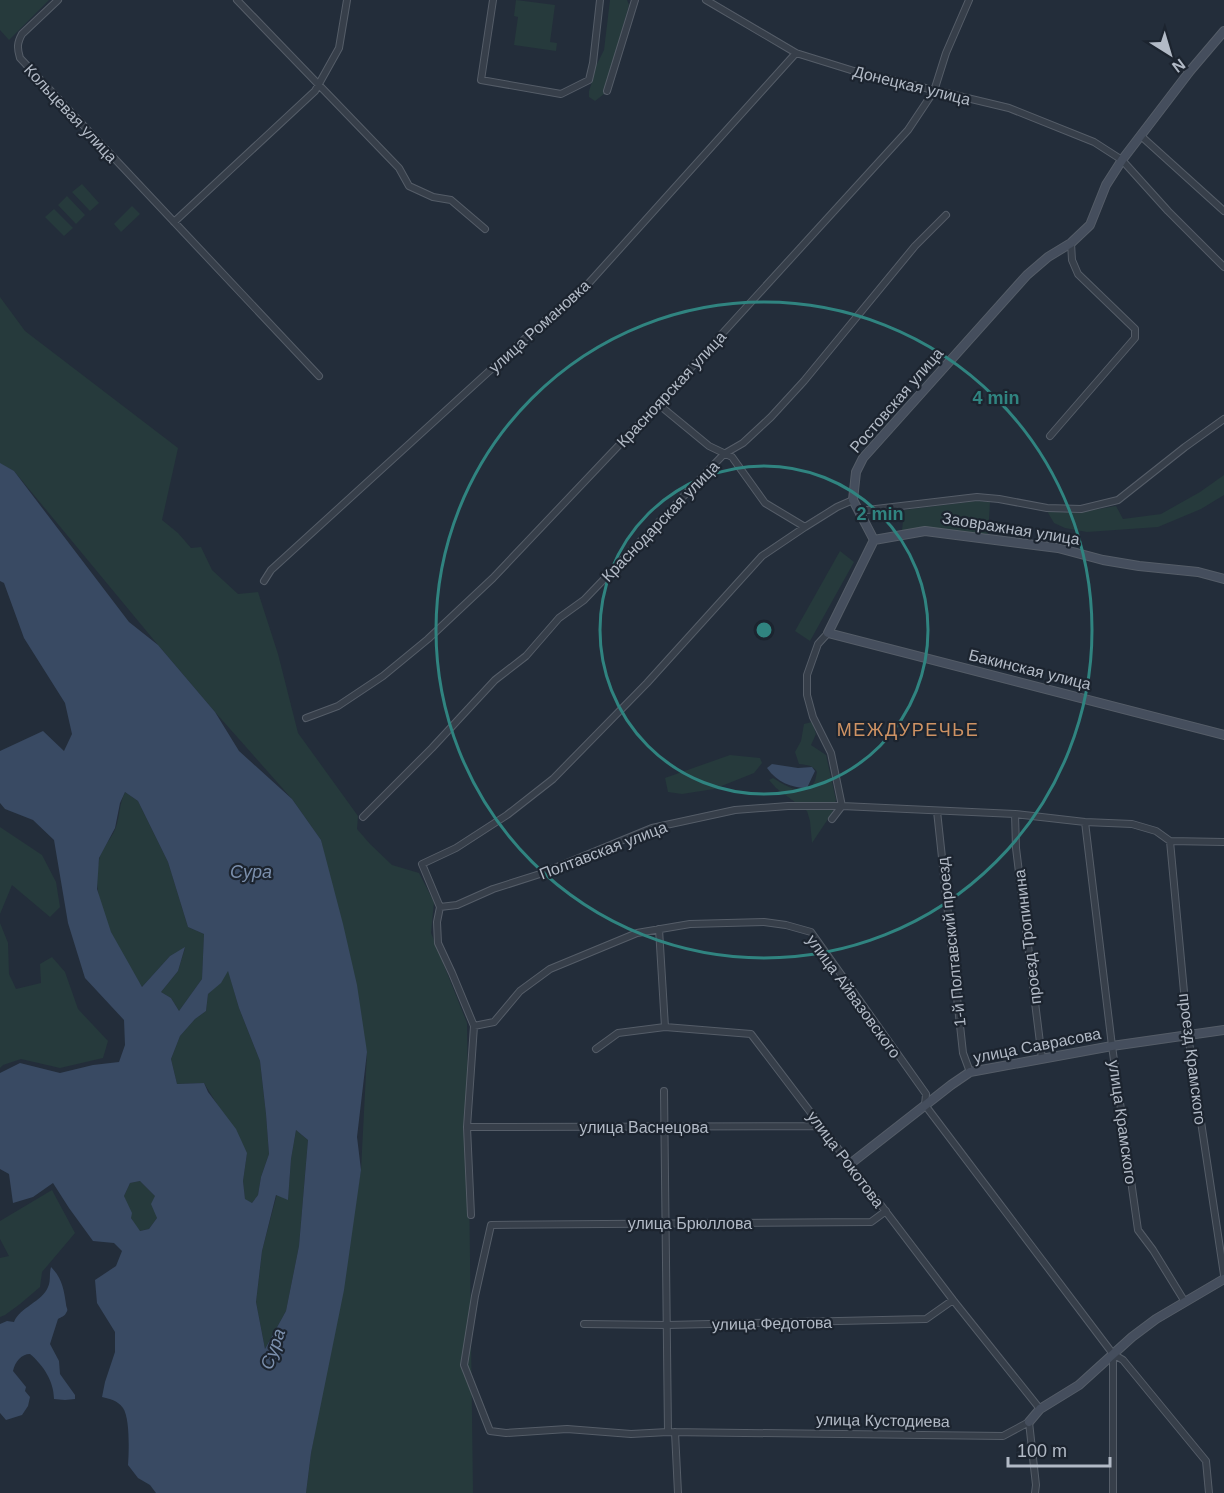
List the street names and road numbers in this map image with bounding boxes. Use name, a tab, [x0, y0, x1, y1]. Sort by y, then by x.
street label: Кольцевая улица	[21, 61, 120, 166]
street label: Донецкая улица	[852, 63, 972, 108]
street label: улица Романовка	[485, 277, 593, 376]
street label: Красноярская улица	[613, 328, 729, 451]
street label: Ростовская улица	[846, 345, 946, 456]
street label: Краснодарская улица	[598, 457, 722, 585]
street label: Заовражная улица	[941, 509, 1081, 548]
street label: Бакинская улица	[967, 646, 1093, 693]
street label: Полтавская улица	[537, 818, 669, 883]
street label: 1-й Полтавский проезд	[934, 856, 969, 1027]
street label: проезд Тропинина	[1011, 869, 1044, 1005]
street label: улица Айвазовского	[803, 931, 904, 1061]
street label: проезд Крамского	[1176, 992, 1209, 1126]
street label: улица Саврасова	[972, 1025, 1102, 1066]
street label: улица Крамского	[1105, 1059, 1140, 1185]
street label: улица Рокотова	[804, 1108, 887, 1211]
street label: улица Васнецова	[580, 1119, 709, 1136]
street label: улица Брюллова	[628, 1215, 752, 1232]
street label: улица Федотова	[712, 1314, 832, 1333]
street label: улица Кустодиева	[816, 1411, 950, 1430]

